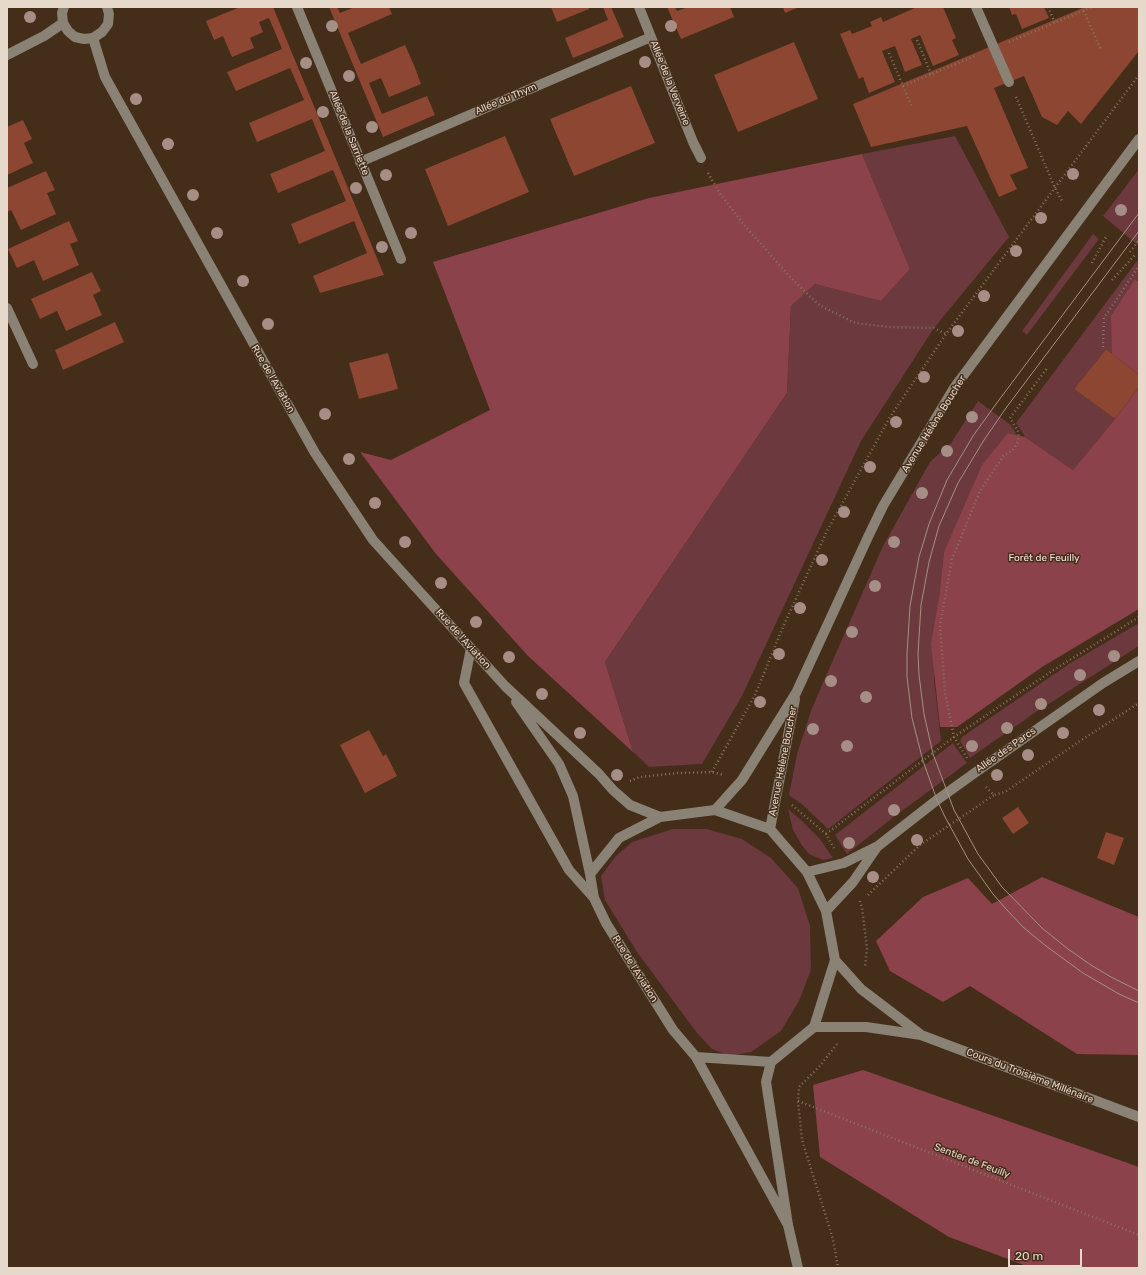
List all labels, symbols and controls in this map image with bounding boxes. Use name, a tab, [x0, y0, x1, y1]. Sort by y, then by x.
street label: Allée de la Verveine	[648, 39, 692, 127]
street label: Allée du Thym	[473, 81, 539, 117]
street label: Allée de la Sarriette	[327, 89, 371, 177]
street label: Rue de l'Aviation	[249, 343, 297, 415]
street label: Avenue Hélène Boucher	[899, 373, 969, 475]
park label: Forêt de Feuilly	[1008, 552, 1080, 564]
street label: Rue de l'Aviation	[433, 607, 493, 671]
street label: Avenue Hélène Boucher	[766, 705, 800, 817]
street label: Allée des Parcs	[974, 725, 1038, 775]
street label: Rue de l'Aviation	[610, 933, 660, 1005]
street label: Cours du Troisième Millénaire	[965, 1046, 1095, 1106]
street label: Sentier de Feuilly	[932, 1141, 1012, 1181]
scale bar	[1010, 1241, 1084, 1267]
text: 20 m	[1015, 1249, 1043, 1263]

